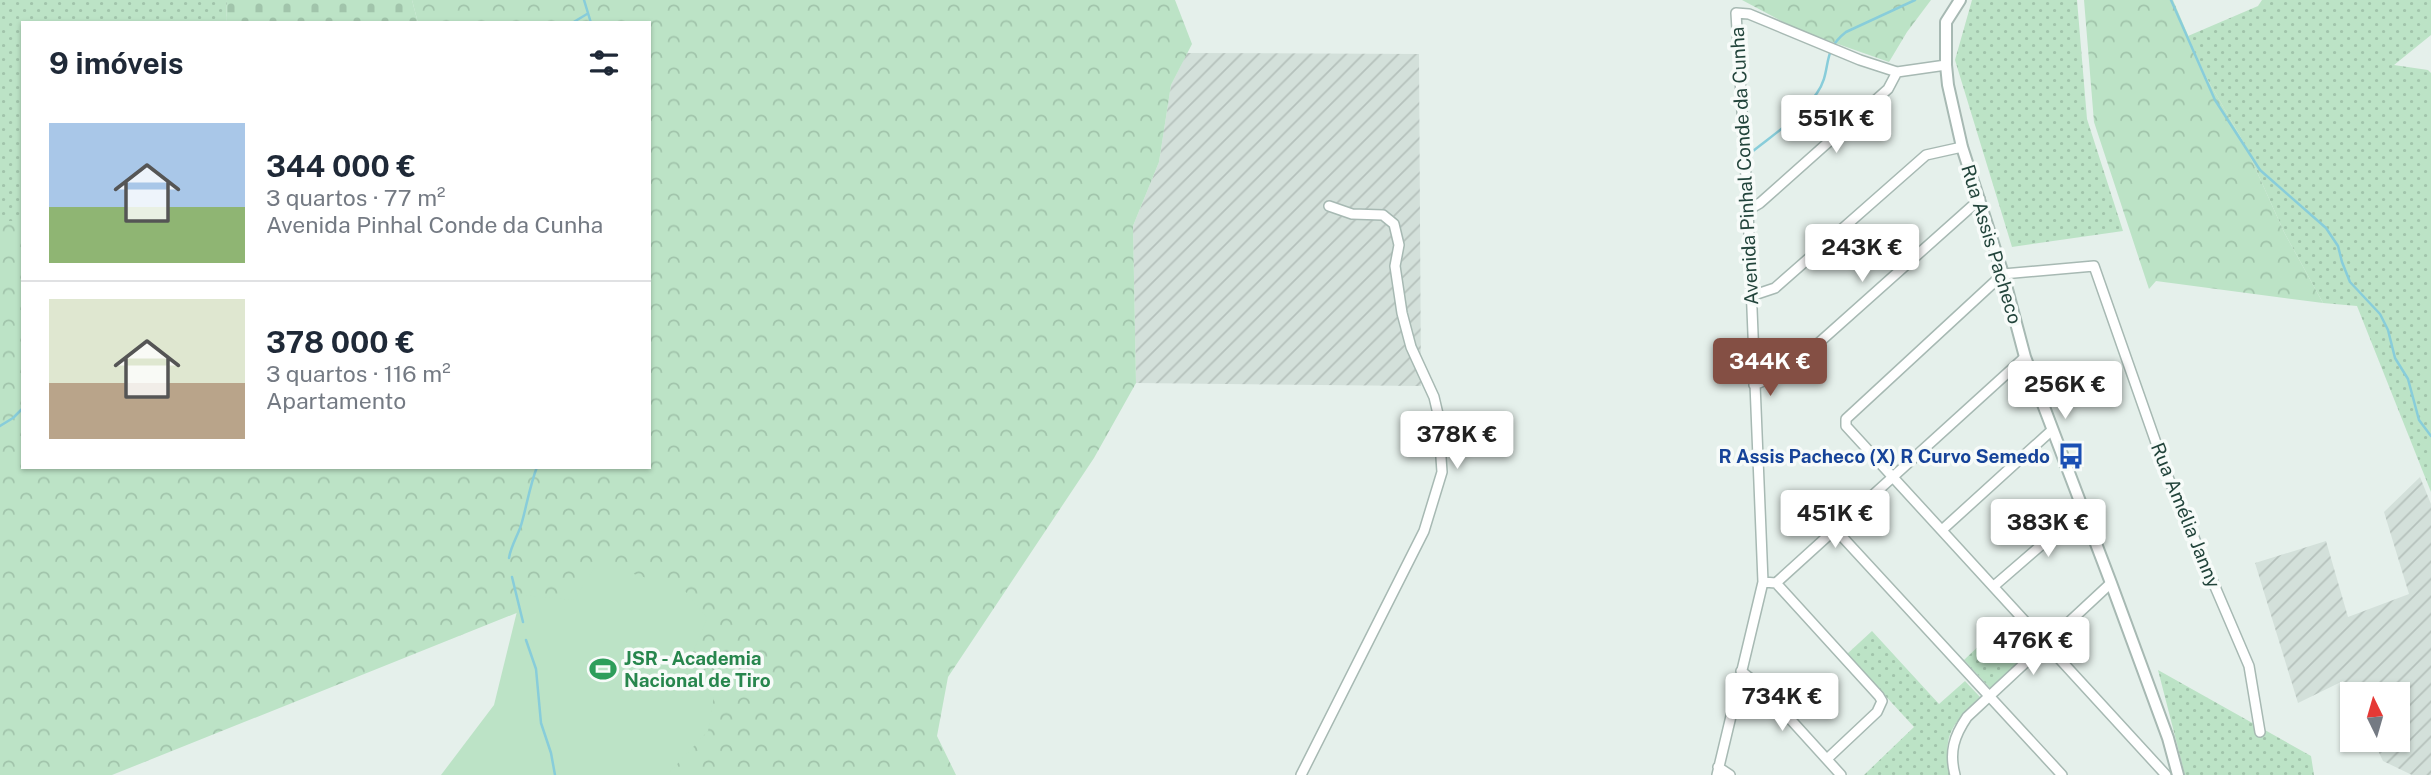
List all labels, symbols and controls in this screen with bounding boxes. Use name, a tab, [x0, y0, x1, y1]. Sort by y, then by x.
street label: Avenida Pinhal Conde da Cunha	[1726, 26, 1762, 306]
icon: filters	[585, 44, 623, 82]
text: 9 imóveis	[49, 45, 184, 81]
pin: 551K €	[1779, 96, 1893, 155]
text: 551K €	[1797, 104, 1875, 131]
text: 344 000 €	[266, 148, 416, 184]
icon: home	[105, 151, 189, 235]
street label: Rua Assis Pacheco	[1957, 162, 2027, 326]
text: 3 quartos · 77 m²	[266, 184, 445, 211]
text: Avenida Pinhal Conde da Cunha	[266, 211, 603, 238]
pin: 243K €	[1805, 224, 1919, 284]
text: 243K €	[1821, 233, 1903, 260]
text: 378 000 €	[266, 324, 415, 360]
icon: home	[105, 327, 189, 411]
pin: 344K €	[1713, 338, 1827, 398]
text: 344K €	[1729, 347, 1811, 374]
text: 3 quartos · 116 m²	[266, 360, 451, 387]
pin: 256K €	[2008, 362, 2122, 421]
text: 256K €	[2024, 370, 2106, 397]
text: Apartamento	[266, 387, 406, 414]
pin: 378K €	[1400, 412, 1514, 471]
text: 378K €	[1416, 420, 1498, 447]
street label: Rua Amélia Janny	[2147, 439, 2225, 591]
bus stop icon: R Assis Pacheco (X) R Curvo Semedo	[2056, 441, 2086, 471]
place label: R Assis Pacheco (X) R Curvo Semedo	[1718, 445, 2050, 467]
pin: 451K €	[1778, 490, 1892, 550]
text: 451K €	[1797, 499, 1873, 526]
pin: 383K €	[1991, 500, 2105, 559]
text: 383K €	[2007, 508, 2089, 535]
pin: 476K €	[1976, 618, 2090, 677]
text: 476K €	[1992, 626, 2074, 653]
place label: JSR - Academia Nacional de Tiro	[624, 647, 771, 691]
sports icon: JSR - Academia Nacional de Tiro	[588, 654, 618, 684]
pin: 734K €	[1725, 674, 1839, 733]
text: 734K €	[1741, 682, 1823, 709]
north arrow	[2340, 682, 2410, 752]
map controls	[2340, 682, 2410, 752]

